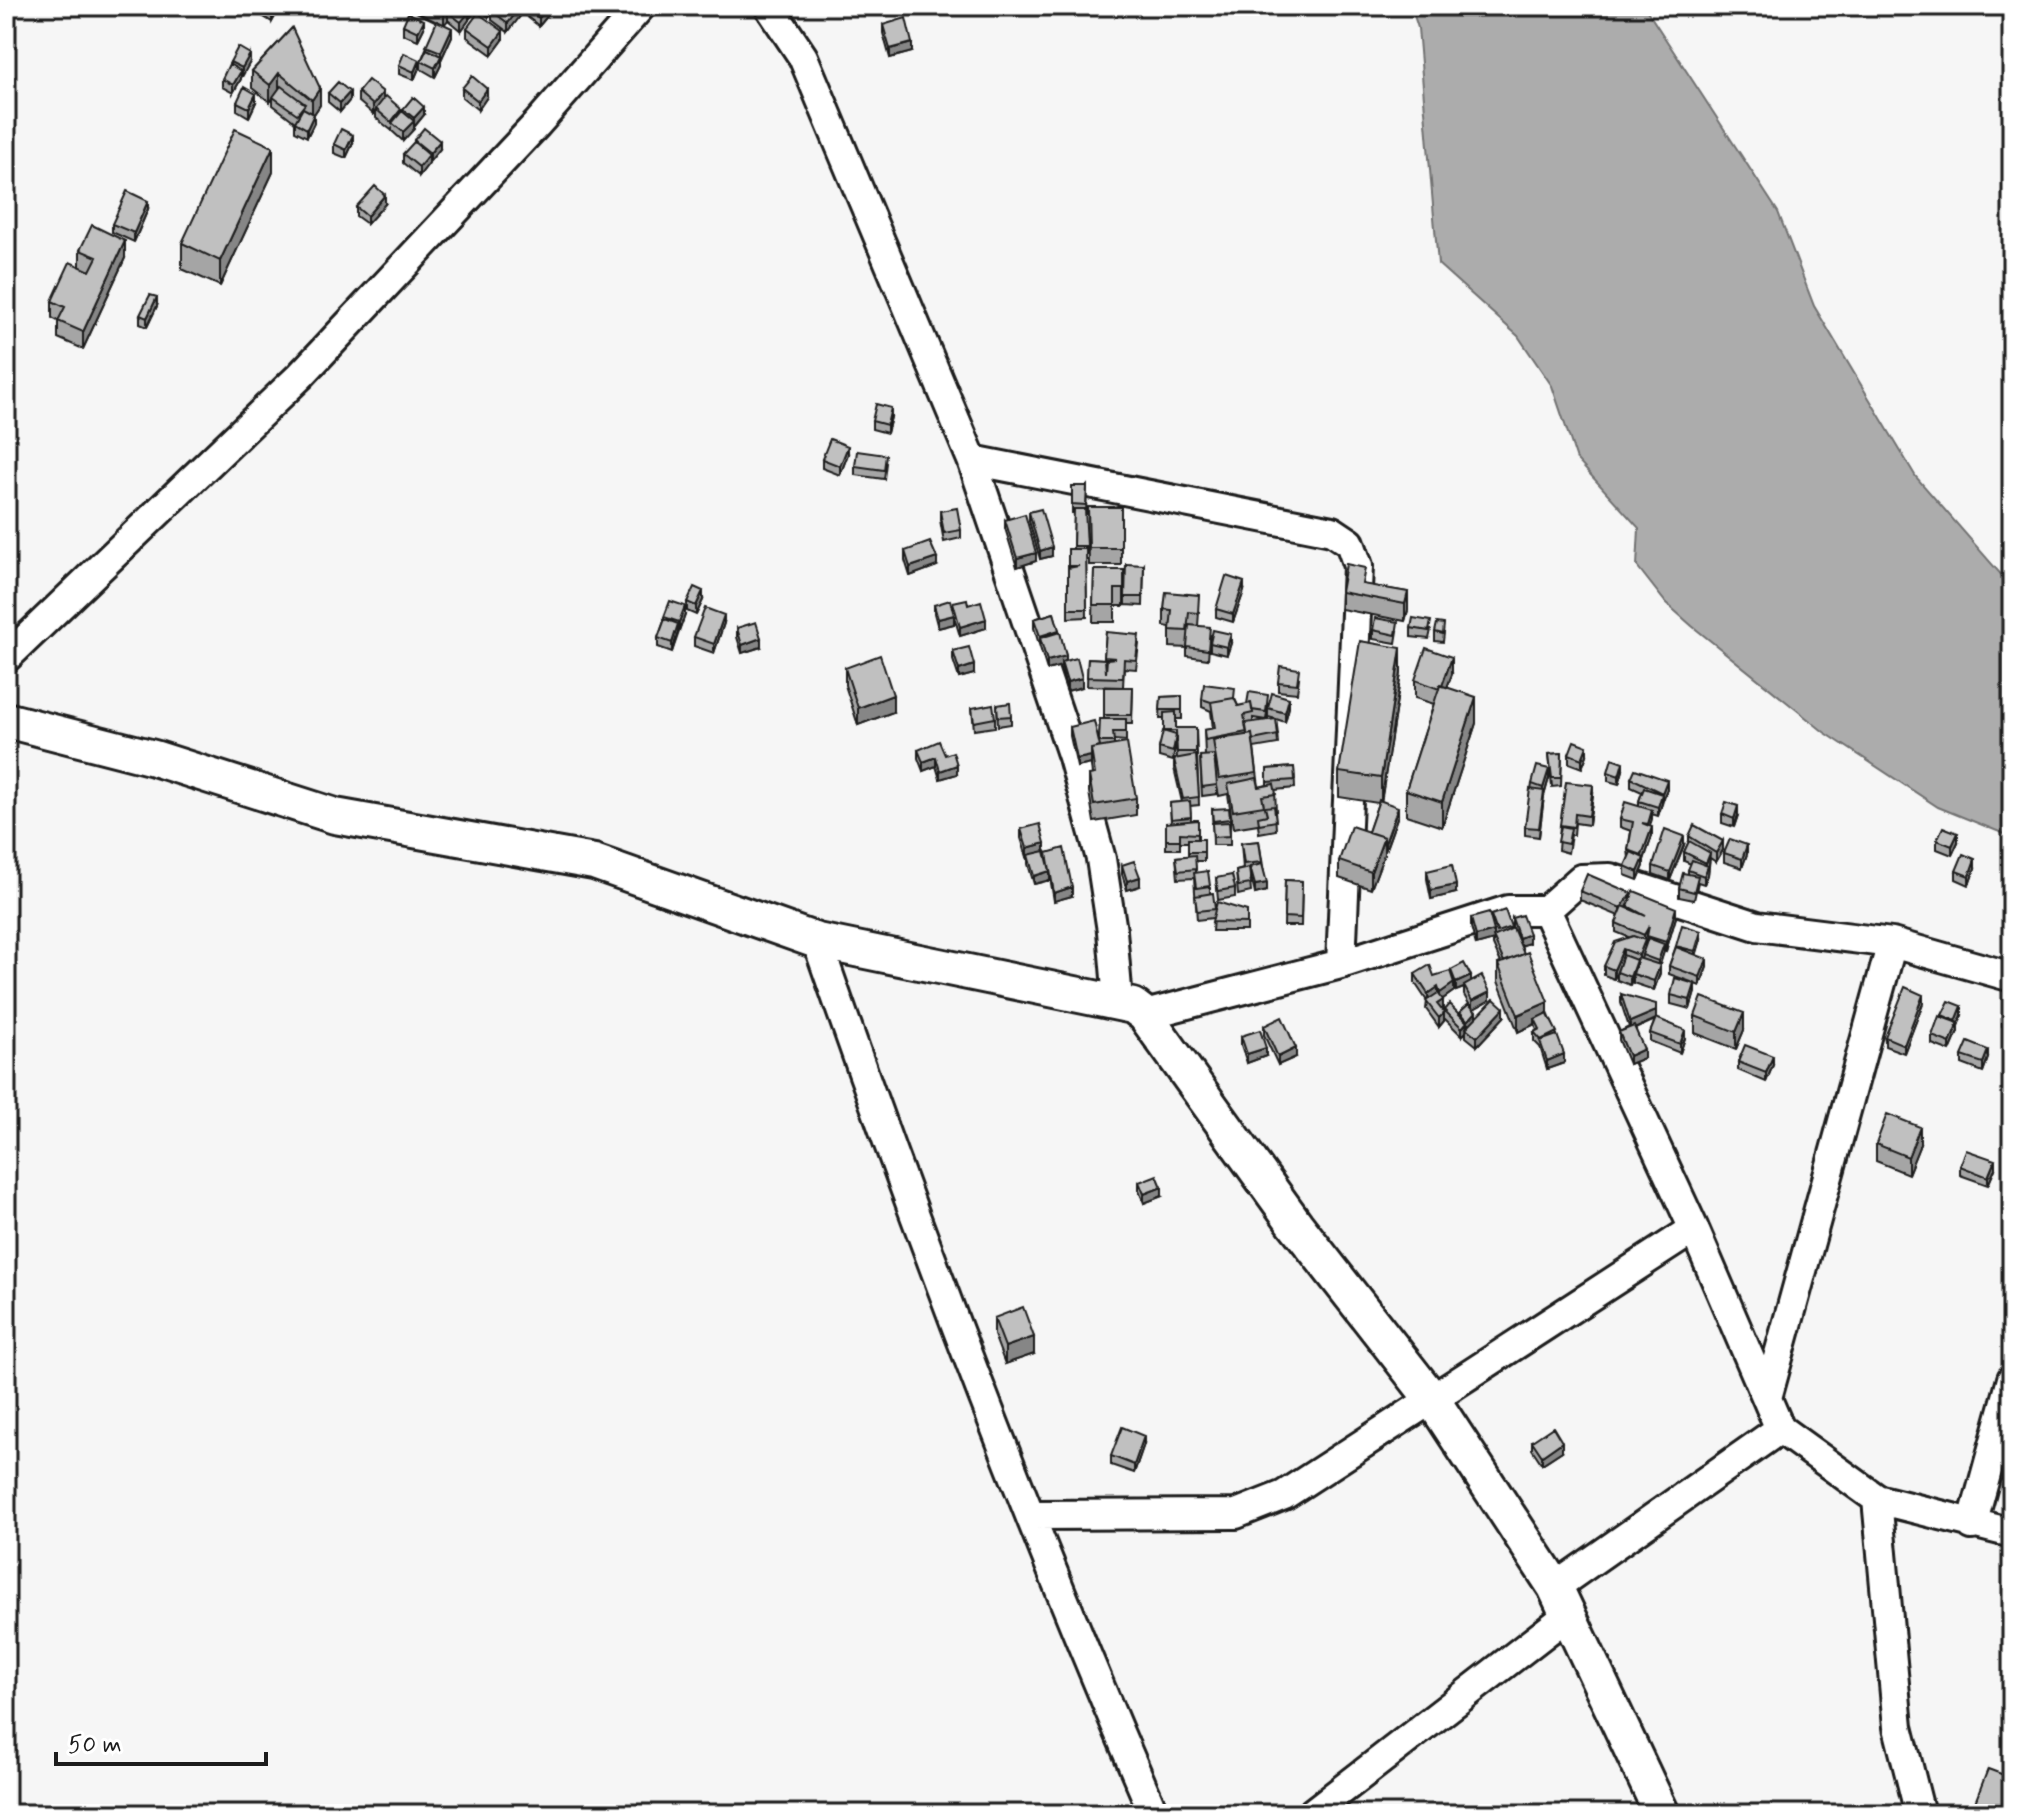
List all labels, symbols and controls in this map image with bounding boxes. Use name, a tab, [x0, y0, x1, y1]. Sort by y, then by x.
scale bar	[56, 1716, 266, 1766]
text: 50 m	[68, 1730, 122, 1761]

